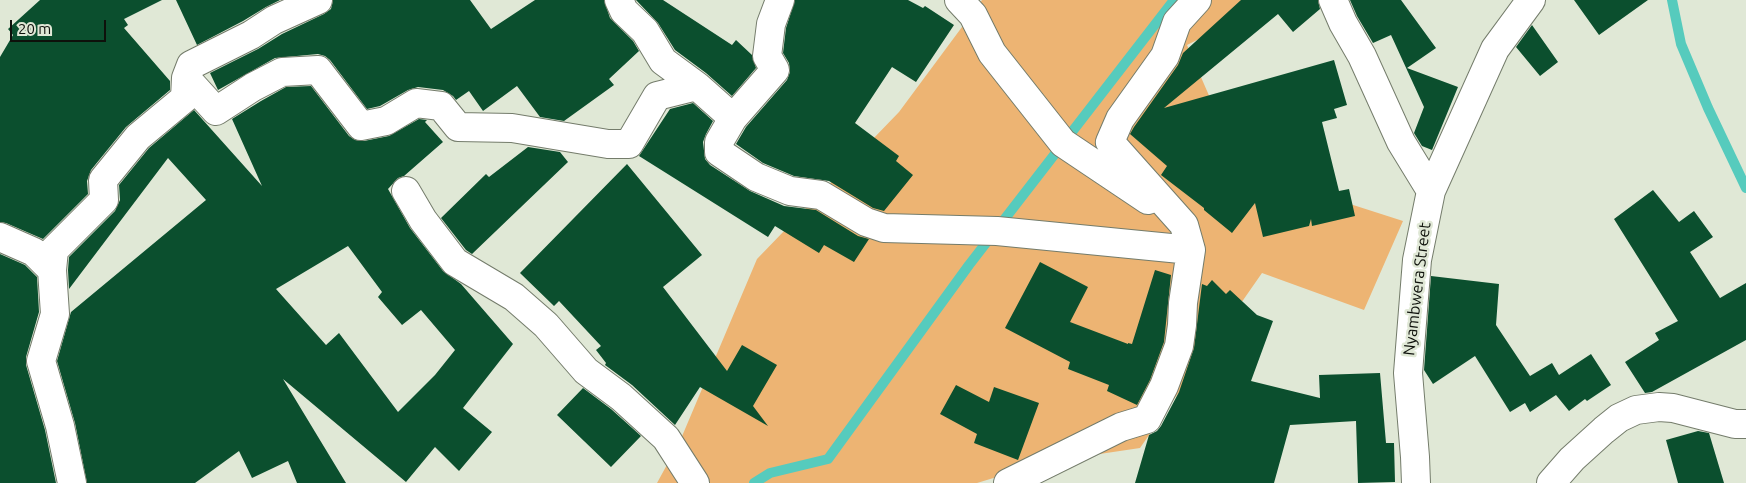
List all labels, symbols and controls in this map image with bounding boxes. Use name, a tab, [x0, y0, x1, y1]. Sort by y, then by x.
scale bar	[12, 10, 109, 42]
text: 20 m	[18, 20, 51, 37]
street label: Nyambwera Street	[1399, 221, 1435, 357]

